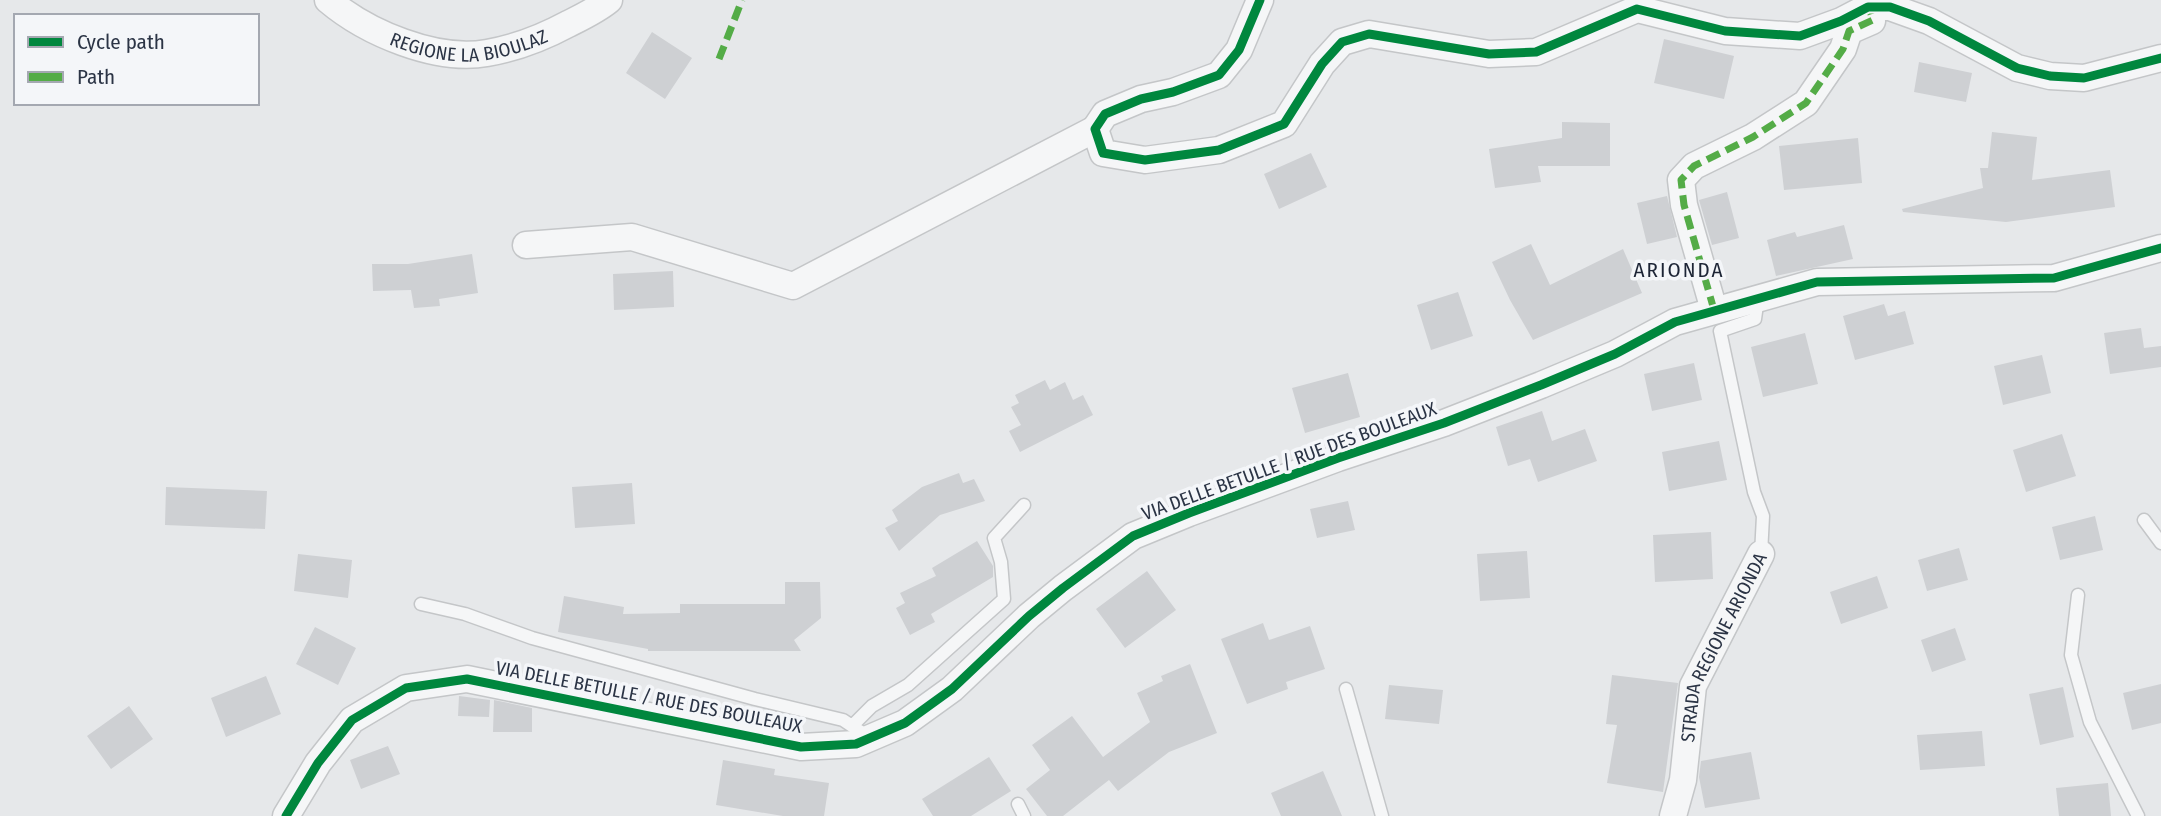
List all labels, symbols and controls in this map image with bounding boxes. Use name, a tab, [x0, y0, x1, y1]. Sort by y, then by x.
legend	[14, 14, 259, 105]
street label: REGIONE LA BIOULAZ	[387, 24, 551, 66]
text: Cycle path	[77, 29, 165, 55]
text: Path	[77, 64, 115, 90]
district label: ARIONDA	[1634, 257, 1724, 283]
street label: VIA DELLE BETULLE / RUE DES BOULEAUX	[1139, 397, 1440, 525]
street label: STRADA REGIONE ARIONDA	[1676, 549, 1771, 743]
street label: VIA DELLE BETULLE / RUE DES BOULEAUX	[494, 656, 805, 738]

